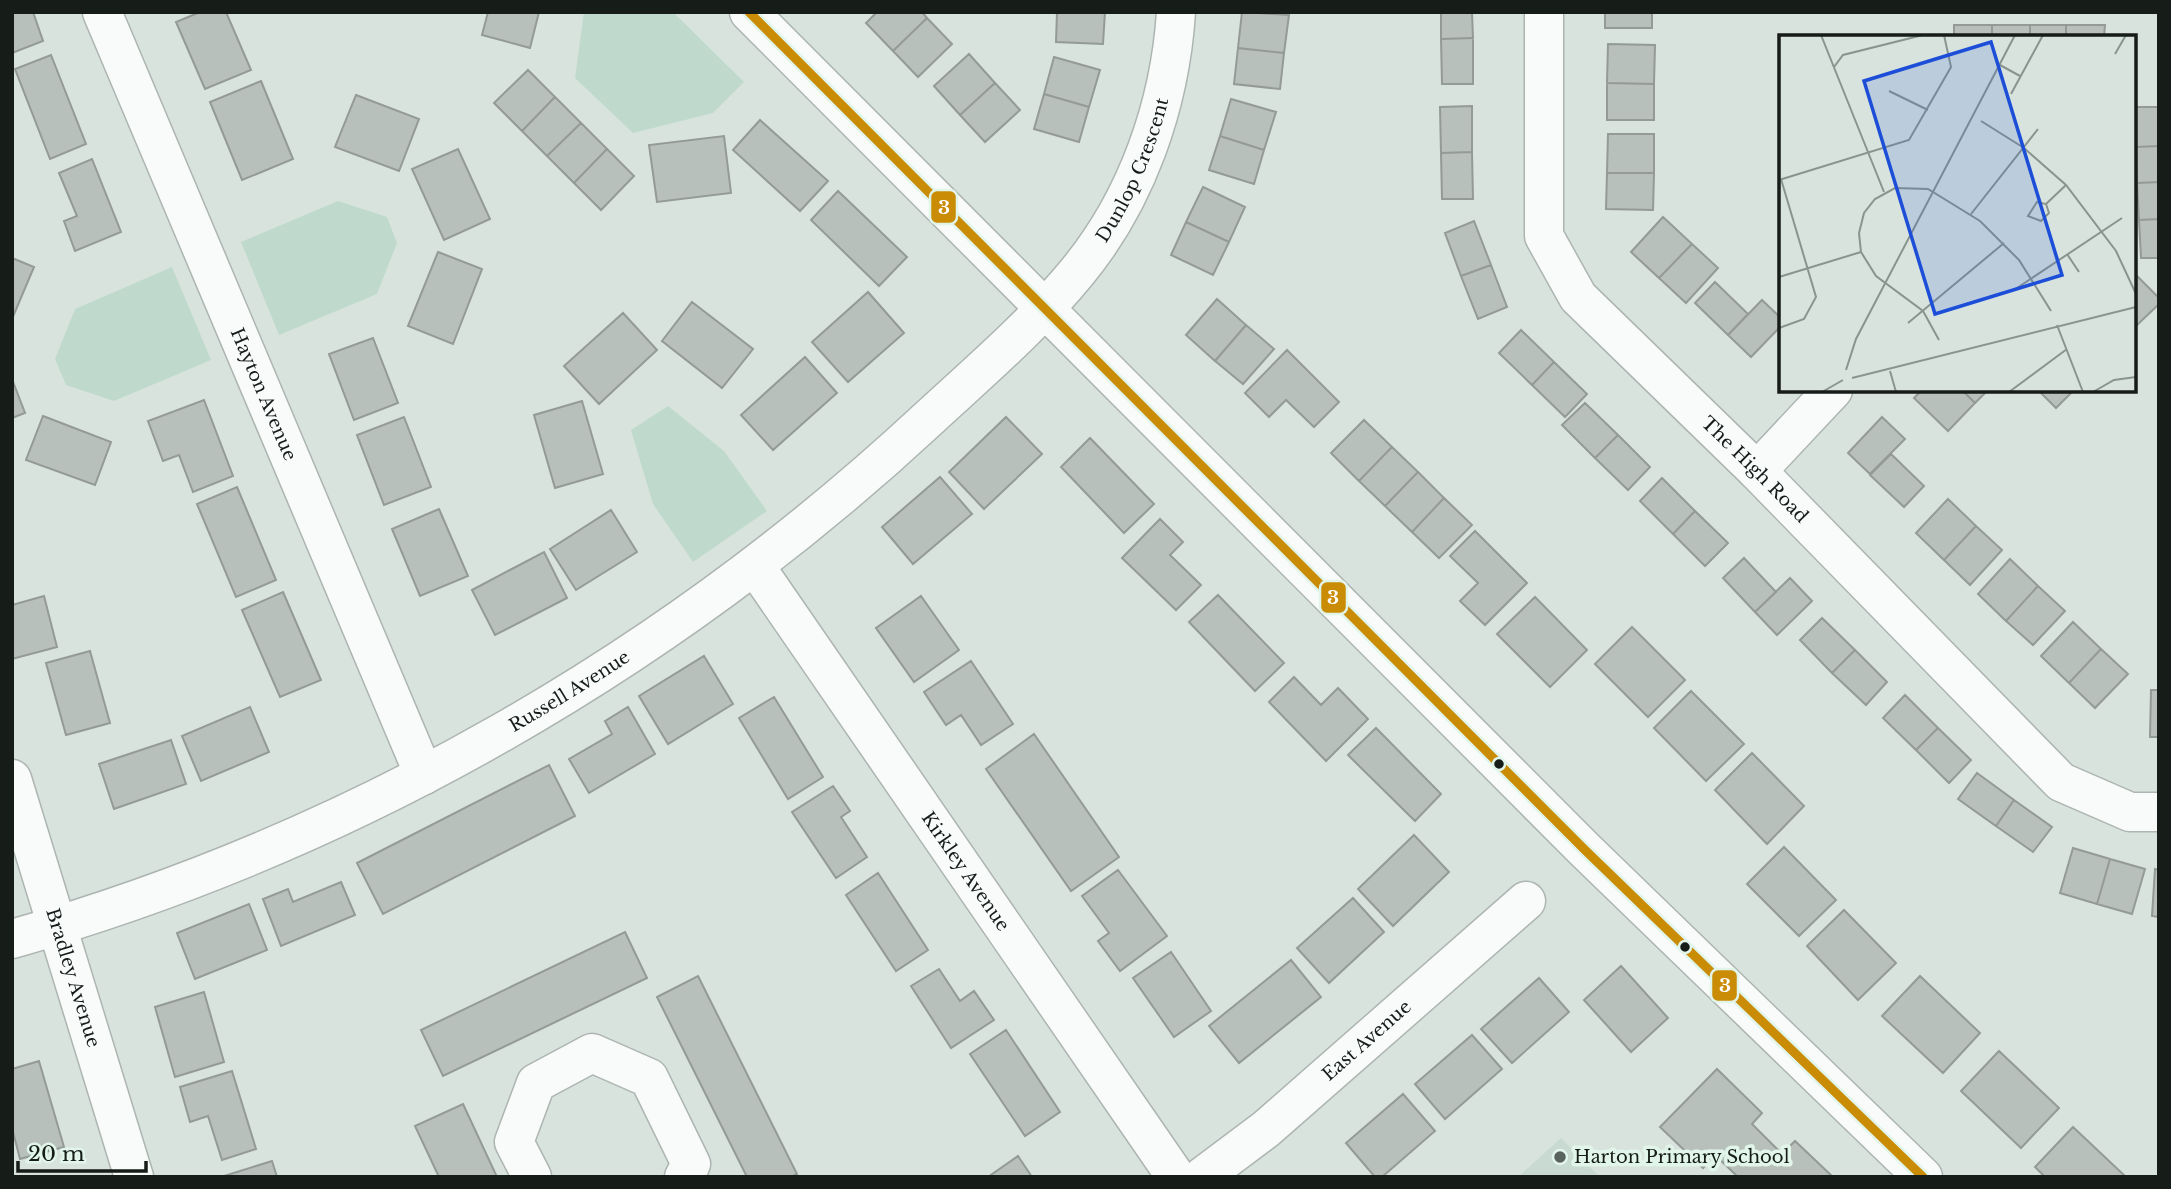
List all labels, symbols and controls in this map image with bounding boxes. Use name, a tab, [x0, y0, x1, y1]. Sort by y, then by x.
inset map	[1779, 35, 2136, 392]
street label: Dunlop Crescent	[1091, 95, 1173, 246]
line badge: 3	[930, 190, 957, 224]
text: 3	[938, 196, 950, 219]
street label: Hayton Avenue	[226, 325, 301, 464]
street label: The High Road	[1697, 412, 1813, 528]
line badge: 3	[1320, 581, 1347, 614]
text: 3	[1327, 586, 1339, 609]
street label: Russell Avenue	[505, 646, 634, 737]
unlabelled marker	[1492, 757, 1506, 771]
street label: Kirkley Avenue	[917, 808, 1014, 935]
street label: Bradley Avenue	[41, 906, 105, 1050]
unlabelled marker	[1678, 940, 1692, 954]
line badge: 3	[1711, 969, 1738, 1002]
text: 3	[1719, 974, 1731, 997]
street label: East Avenue	[1318, 996, 1416, 1086]
scale bar	[18, 1130, 145, 1174]
text: 20 m	[28, 1141, 85, 1167]
place label: Harton Primary School	[1574, 1146, 1790, 1168]
marker: Harton Primary School	[1552, 1149, 1568, 1165]

